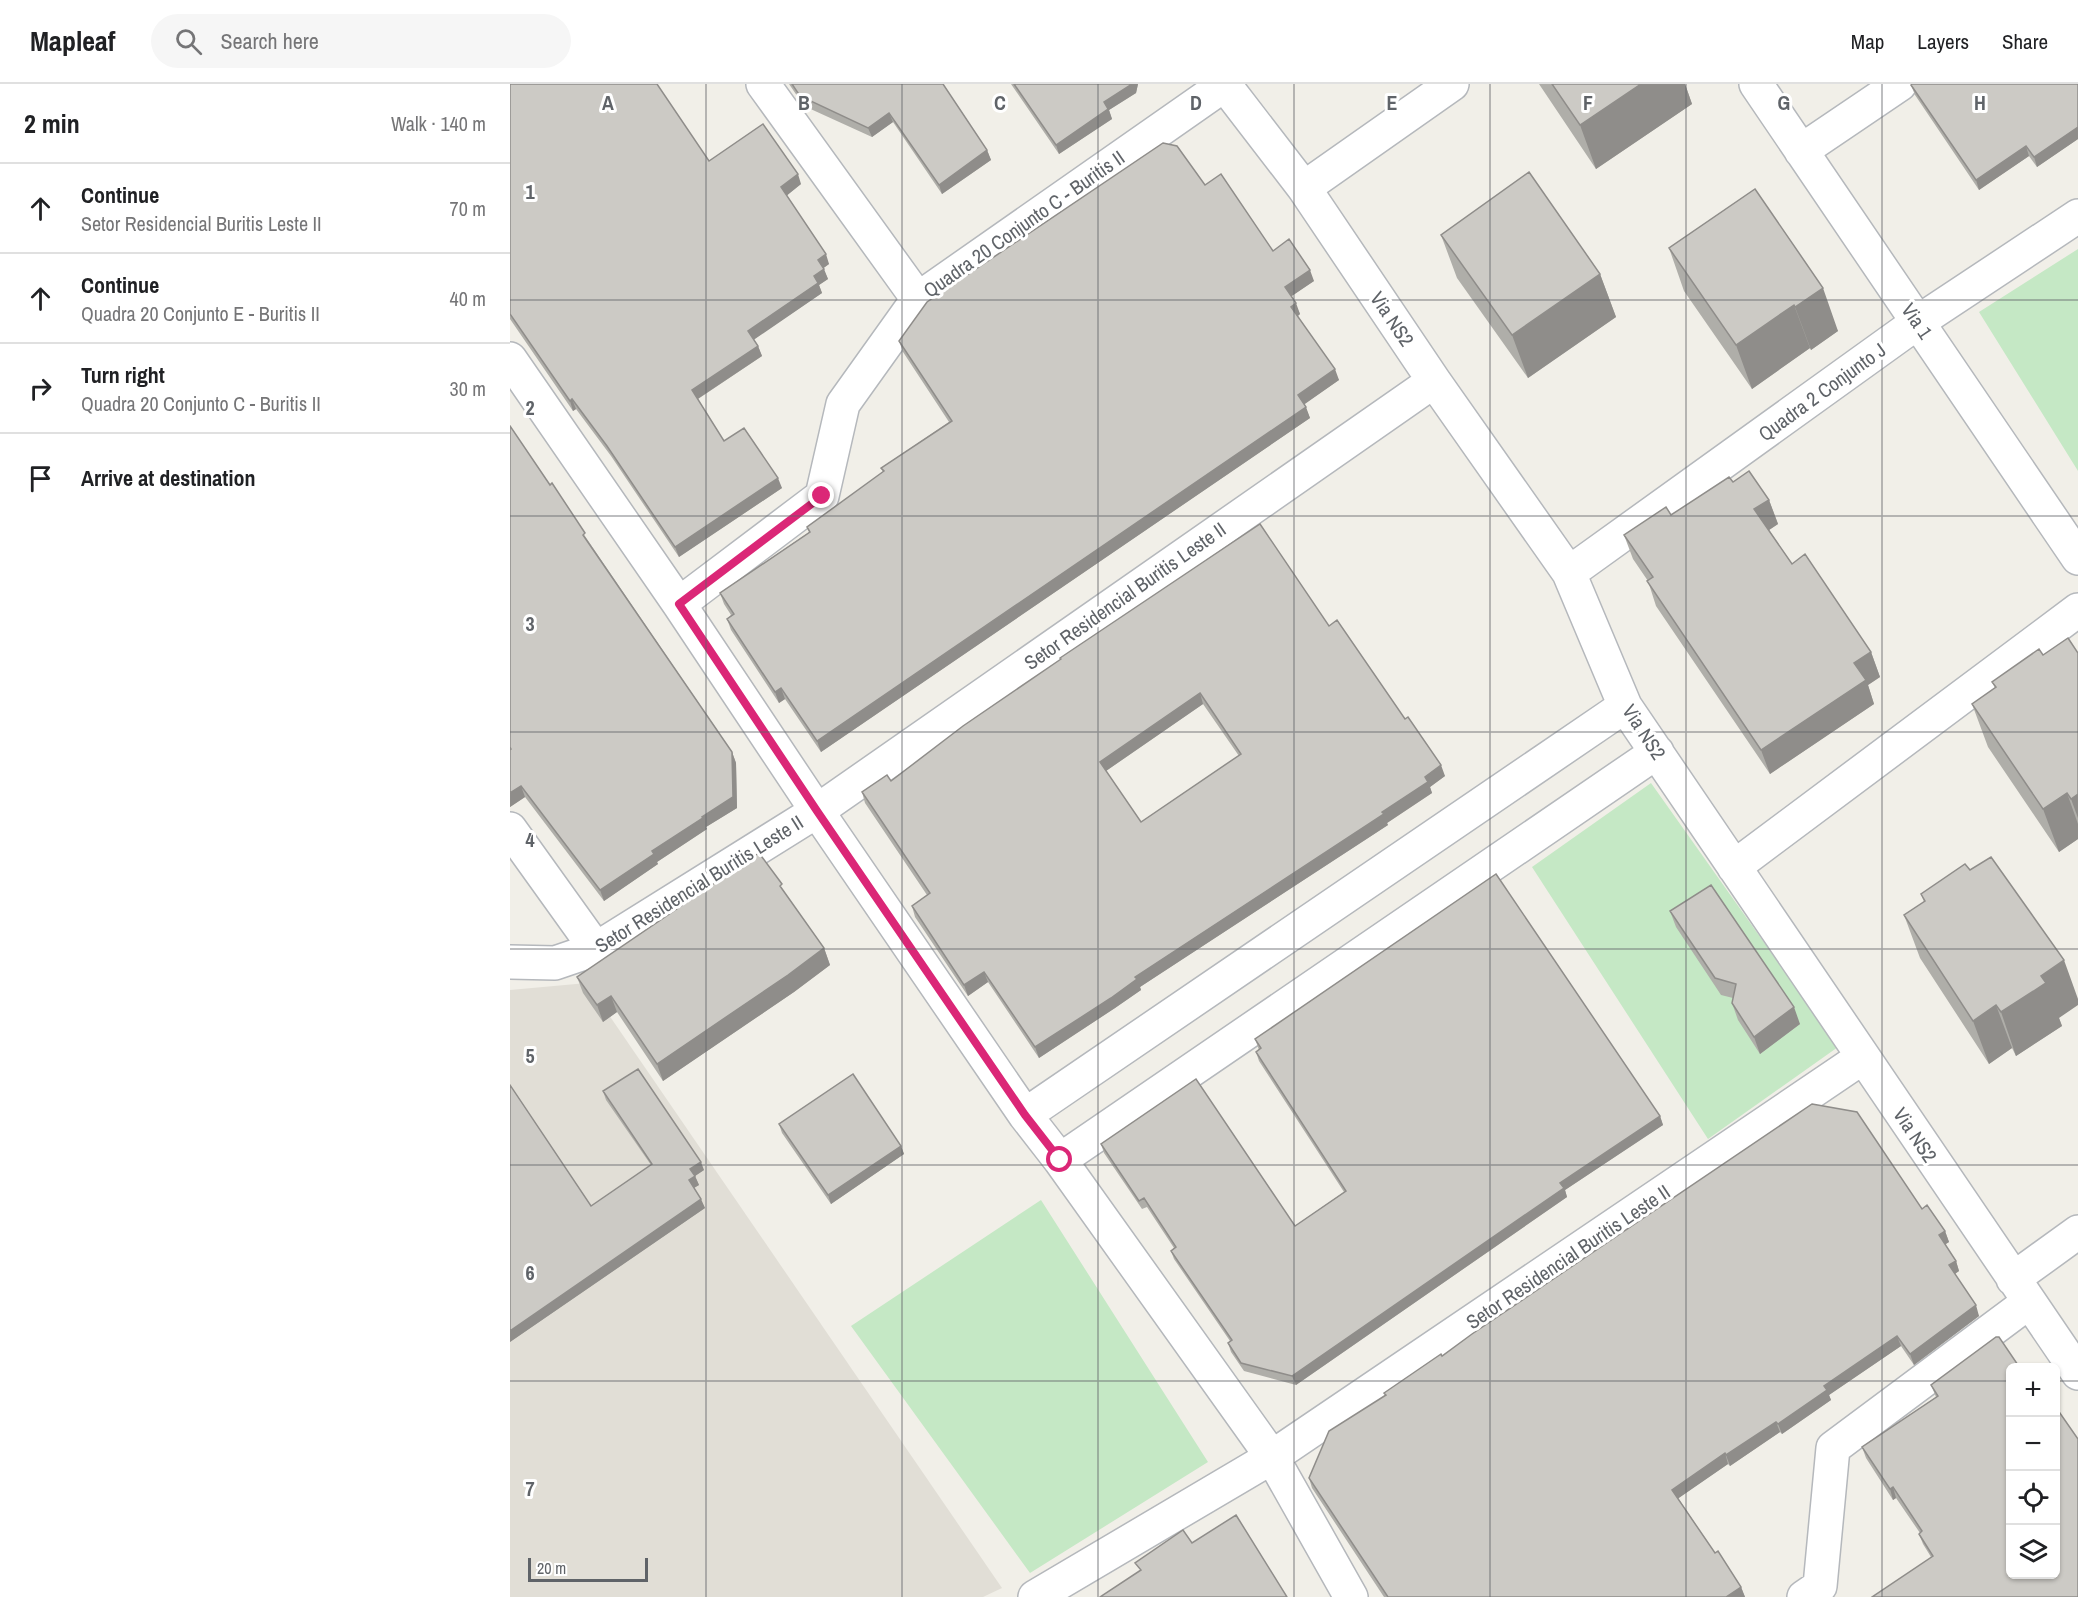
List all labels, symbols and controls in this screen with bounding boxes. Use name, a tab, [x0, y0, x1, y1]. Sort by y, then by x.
search box	[151, 14, 571, 68]
text: Mapleaf	[30, 22, 115, 60]
icon: search	[172, 25, 205, 58]
text: Search here	[220, 26, 319, 56]
text: Map	[1851, 27, 1884, 56]
text: Layers	[1917, 27, 1969, 56]
text: Share	[2002, 27, 2048, 56]
text: A	[602, 89, 614, 116]
text: B	[798, 89, 810, 116]
text: C	[994, 89, 1006, 116]
text: D	[1190, 89, 1202, 116]
text: E	[1387, 89, 1398, 116]
text: F	[1583, 89, 1593, 116]
text: G	[1778, 89, 1790, 116]
text: H	[1974, 89, 1986, 116]
text: 2 min	[24, 106, 80, 141]
text: Walk · 140 m	[391, 110, 486, 137]
street label: Quadra 20 Conjunto C - Buritis II	[918, 144, 1130, 303]
text: 1	[525, 178, 535, 205]
text: Continue	[81, 180, 159, 210]
icon: ahead	[24, 192, 57, 225]
text: 70 m	[450, 195, 486, 222]
text: Setor Residencial Buritis Leste II	[81, 210, 322, 237]
text: Continue	[81, 270, 159, 300]
icon: ahead	[24, 282, 57, 315]
text: 40 m	[450, 285, 486, 312]
street label: Via NS2	[1364, 286, 1421, 351]
street label: Via 1	[1896, 297, 1939, 344]
text: Quadra 20 Conjunto E - Buritis II	[81, 300, 320, 327]
street label: Quadra 2 Conjunto J	[1753, 336, 1891, 447]
text: Turn right	[81, 360, 165, 390]
icon: right	[24, 372, 57, 405]
text: 30 m	[450, 375, 486, 402]
text: Quadra 20 Conjunto C - Buritis II	[81, 390, 321, 417]
text: 2	[525, 394, 535, 421]
icon: arrive	[24, 462, 57, 495]
text: Arrive at destination	[81, 463, 255, 493]
route end	[808, 482, 834, 508]
street label: Setor Residencial Buritis Leste II	[1018, 516, 1231, 676]
text: 3	[525, 610, 535, 637]
street label: Via NS2	[1617, 699, 1672, 765]
street label: Setor Residencial Buritis Leste II	[590, 808, 808, 959]
text: 4	[525, 826, 535, 853]
text: 5	[525, 1042, 535, 1069]
street label: Via NS2	[1887, 1102, 1944, 1167]
route start	[1046, 1146, 1072, 1172]
street label: Setor Residencial Buritis Leste II	[1460, 1178, 1675, 1335]
text: 6	[525, 1259, 535, 1286]
map controls	[2006, 1363, 2060, 1579]
button: +	[2006, 1363, 2060, 1417]
button: −	[2006, 1417, 2060, 1471]
button: locate	[2006, 1471, 2060, 1525]
text: 7	[525, 1475, 535, 1502]
button: layers	[2006, 1525, 2060, 1579]
scale bar	[528, 1555, 648, 1582]
text: 20 m	[537, 1557, 566, 1579]

